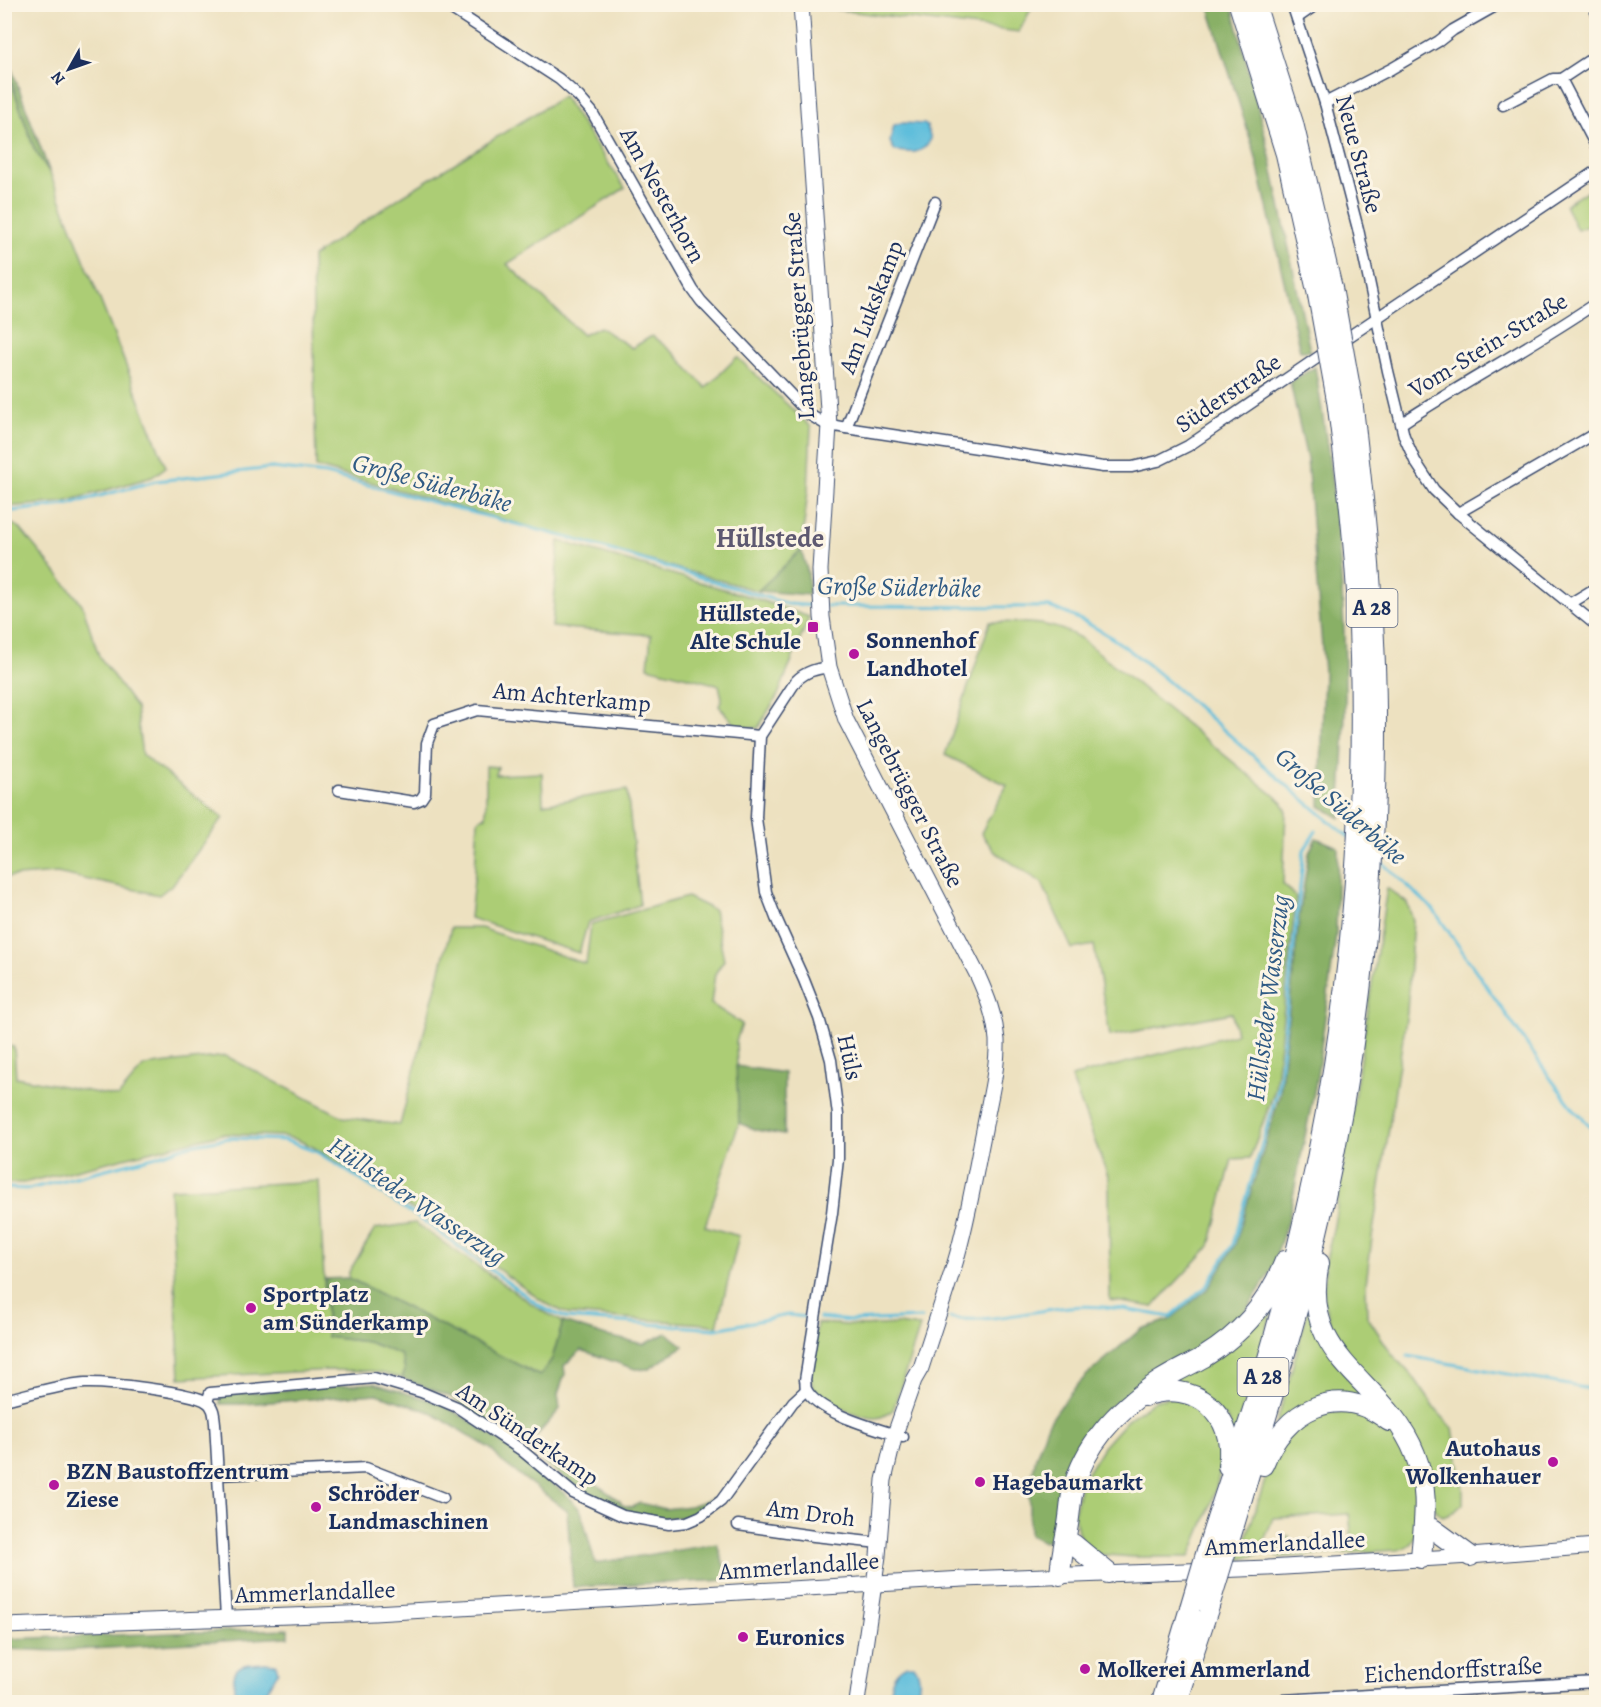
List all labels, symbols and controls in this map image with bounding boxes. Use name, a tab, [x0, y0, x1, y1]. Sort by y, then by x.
north arrow	[39, 39, 99, 99]
text: N	[46, 66, 70, 90]
street label: Neue Straße	[1328, 91, 1390, 217]
street label: Am Nesterhorn	[612, 121, 713, 269]
street label: Langebrügger Straße	[776, 211, 822, 421]
street label: Am Lukskamp	[831, 236, 911, 379]
street label: Vom-Stein-Straße	[1402, 285, 1573, 406]
street label: Süderstraße	[1169, 346, 1287, 440]
water label: Große Süderbäke	[348, 445, 516, 521]
district label: Hüllstede	[716, 520, 824, 556]
water label: Große Süderbäke	[817, 568, 981, 606]
road number: A 28	[1346, 589, 1398, 627]
place label: Hüllstede, Alte Schule	[689, 597, 801, 657]
marker: Hüllstede, Alte Schule	[806, 620, 820, 634]
place label: Sonnenhof Landhotel	[866, 624, 980, 684]
marker: Sonnenhof Landhotel	[847, 647, 861, 661]
street label: Am Achterkamp	[491, 674, 652, 720]
street label: Langebrügger Straße	[849, 693, 971, 893]
water label: Große Süderbäke	[1268, 739, 1414, 873]
water label: Hüllsteder Wasserzug	[1238, 892, 1298, 1103]
street label: Hüls	[830, 1031, 870, 1083]
water label: Hüllsteder Wasserzug	[321, 1128, 513, 1274]
place label: Sportplatz am Sünderkamp	[263, 1278, 429, 1338]
marker: Sportplatz am Sünderkamp	[244, 1301, 258, 1315]
road number: A 28	[1238, 1358, 1288, 1396]
street label: Am Sünderkamp	[450, 1374, 605, 1493]
place label: Autohaus Wolkenhauer	[1405, 1432, 1541, 1492]
place label: BZN Baustoffzentrum Ziese	[66, 1455, 289, 1515]
marker: Autohaus Wolkenhauer	[1546, 1455, 1560, 1469]
place label: Hagebaumarkt	[992, 1466, 1143, 1498]
marker: Hagebaumarkt	[973, 1475, 987, 1489]
place label: Schröder Landmaschinen	[328, 1477, 489, 1537]
marker: BZN Baustoffzentrum Ziese	[47, 1478, 61, 1492]
street label: Am Droh	[764, 1492, 857, 1534]
marker: Schröder Landmaschinen	[309, 1500, 323, 1514]
street label: Ammerlandallee	[1203, 1523, 1366, 1563]
street label: Ammerlandallee	[717, 1544, 880, 1588]
street label: Ammerlandallee	[233, 1573, 396, 1611]
place label: Euronics	[755, 1621, 845, 1653]
marker: Euronics	[736, 1630, 750, 1644]
street label: Eichendorffstraße	[1363, 1649, 1543, 1691]
place label: Molkerei Ammerland	[1097, 1653, 1310, 1685]
marker: Molkerei Ammerland	[1078, 1662, 1092, 1676]

